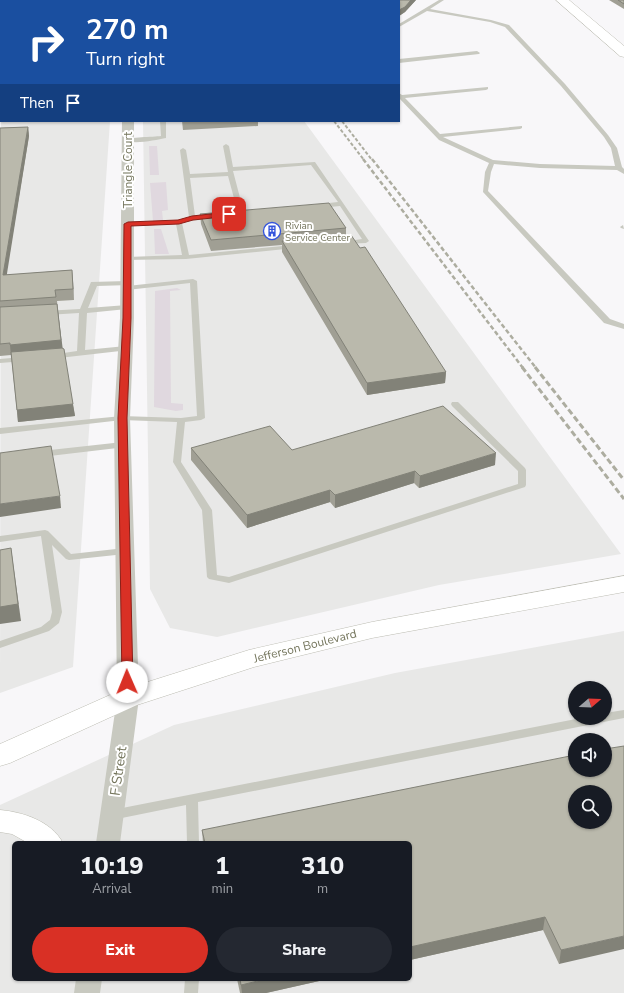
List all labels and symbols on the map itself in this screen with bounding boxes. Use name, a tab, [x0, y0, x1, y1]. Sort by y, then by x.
street label: Triangle Court	[120, 131, 136, 208]
pin	[212, 197, 246, 231]
place label: Rivian Service Center	[285, 219, 350, 245]
building icon: Rivian Service Center	[262, 221, 282, 241]
street label: Jefferson Boulevard	[251, 625, 358, 667]
position arrow	[106, 661, 148, 703]
north arrow	[568, 681, 612, 725]
street label: F Street	[106, 745, 131, 797]

